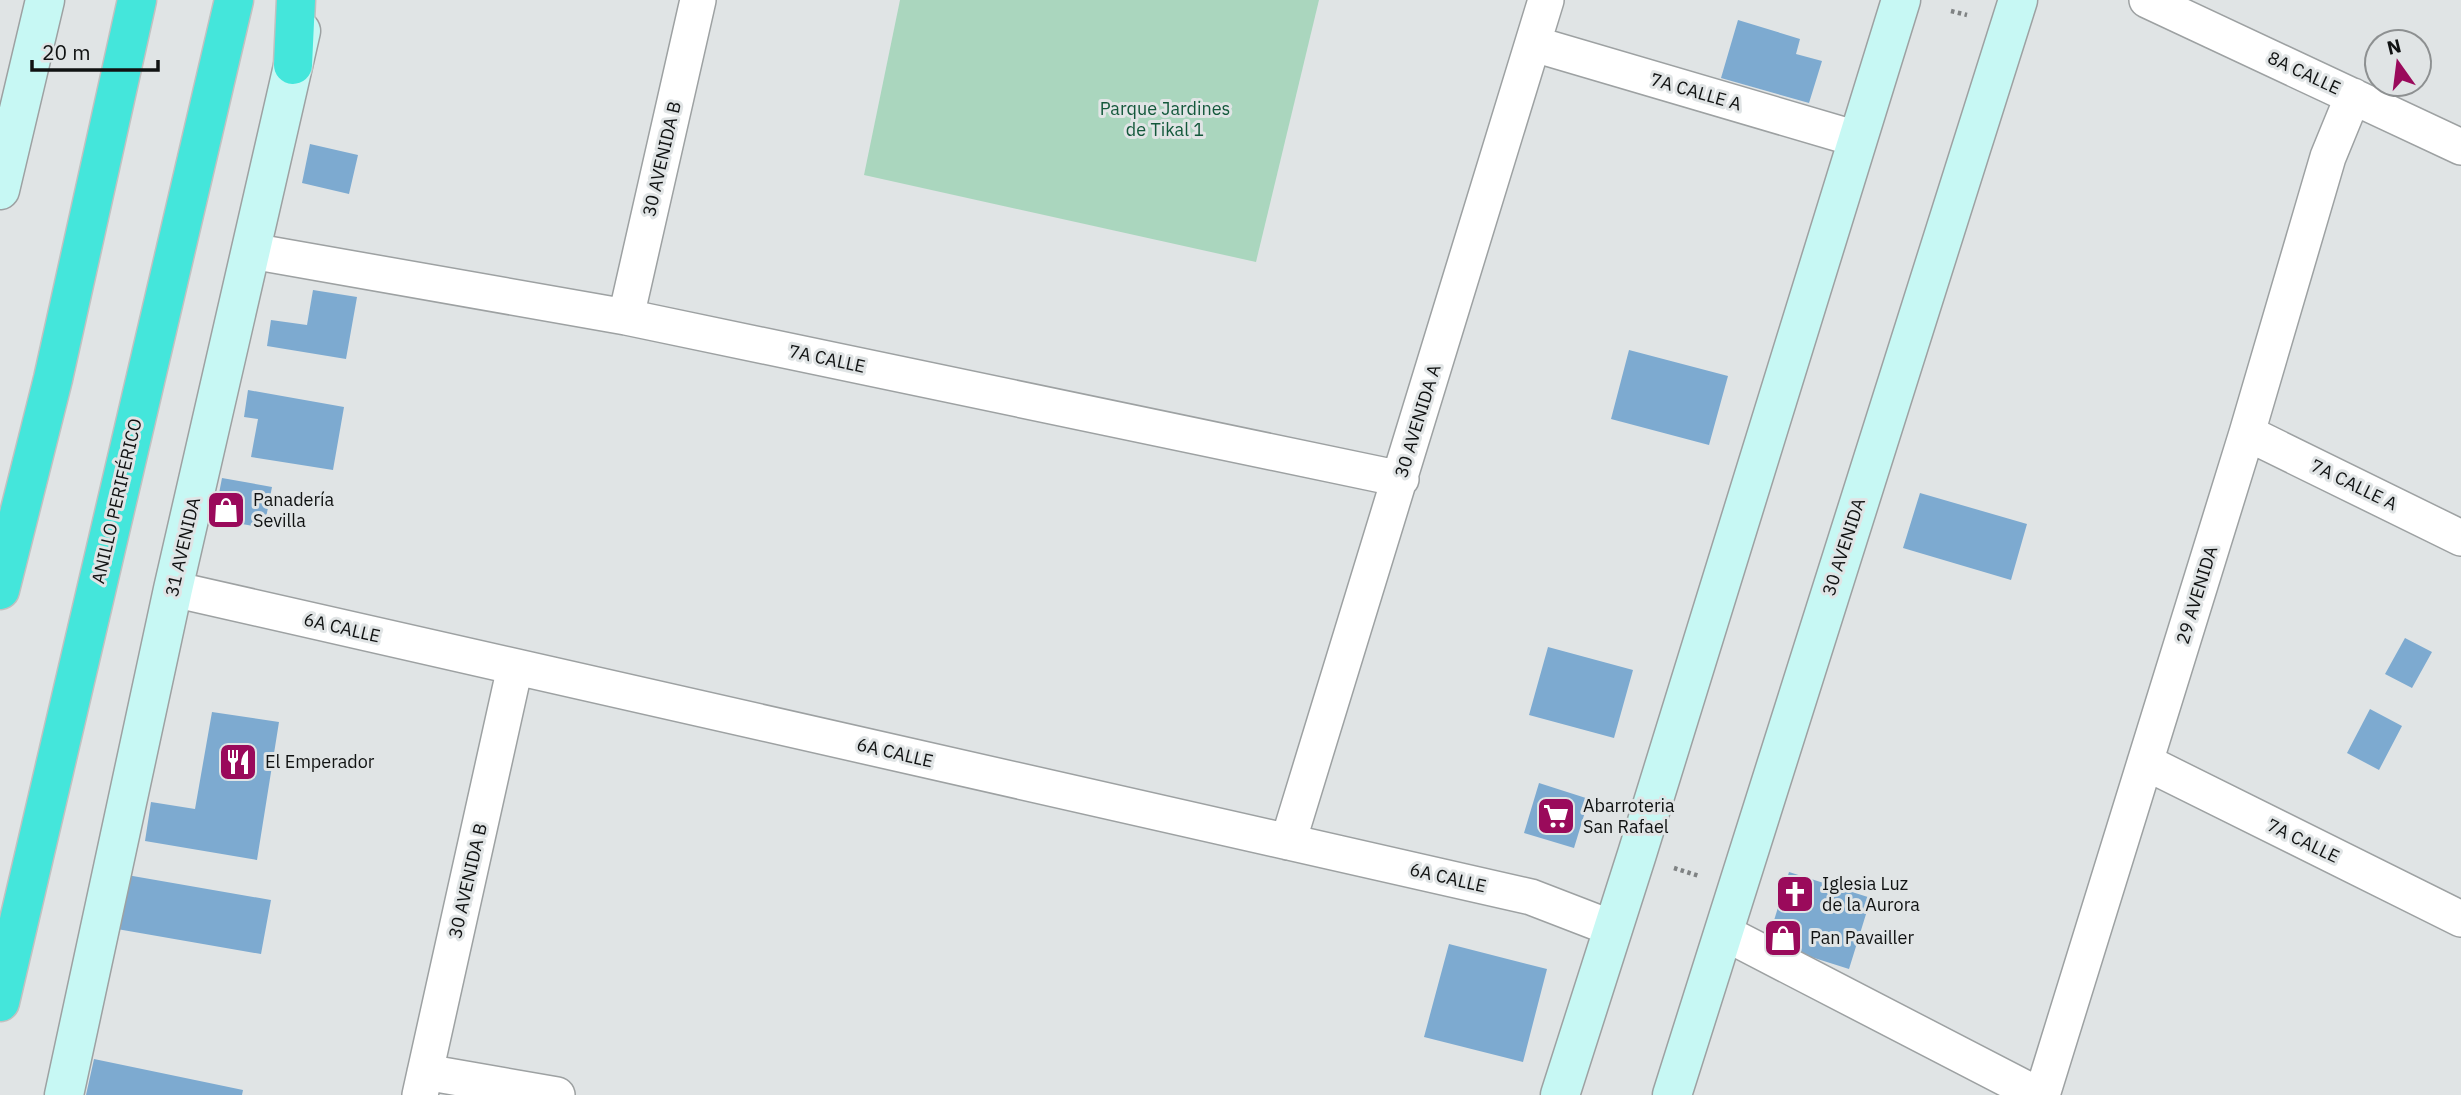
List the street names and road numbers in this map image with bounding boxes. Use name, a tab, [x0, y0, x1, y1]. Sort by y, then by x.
street label: 8A CALLE	[2264, 46, 2344, 99]
street label: 7A CALLE A	[1648, 68, 1745, 116]
street label: 30 AVENIDA B	[637, 99, 686, 219]
street label: 7A CALLE	[787, 339, 868, 378]
street label: 30 AVENIDA A	[1389, 361, 1446, 480]
street label: ANILLO PERIFÉRICO	[86, 416, 147, 586]
street label: 7A CALLE A	[2307, 454, 2402, 516]
street label: 31 AVENIDA	[160, 494, 205, 599]
street label: 30 AVENIDA	[1817, 495, 1870, 599]
street label: 29 AVENIDA	[2171, 543, 2222, 647]
street label: 6A CALLE	[302, 608, 383, 647]
street label: 6A CALLE	[855, 733, 936, 772]
street label: 7A CALLE	[2263, 813, 2343, 868]
street label: 30 AVENIDA B	[443, 821, 492, 941]
street label: 6A CALLE	[1408, 858, 1489, 897]

